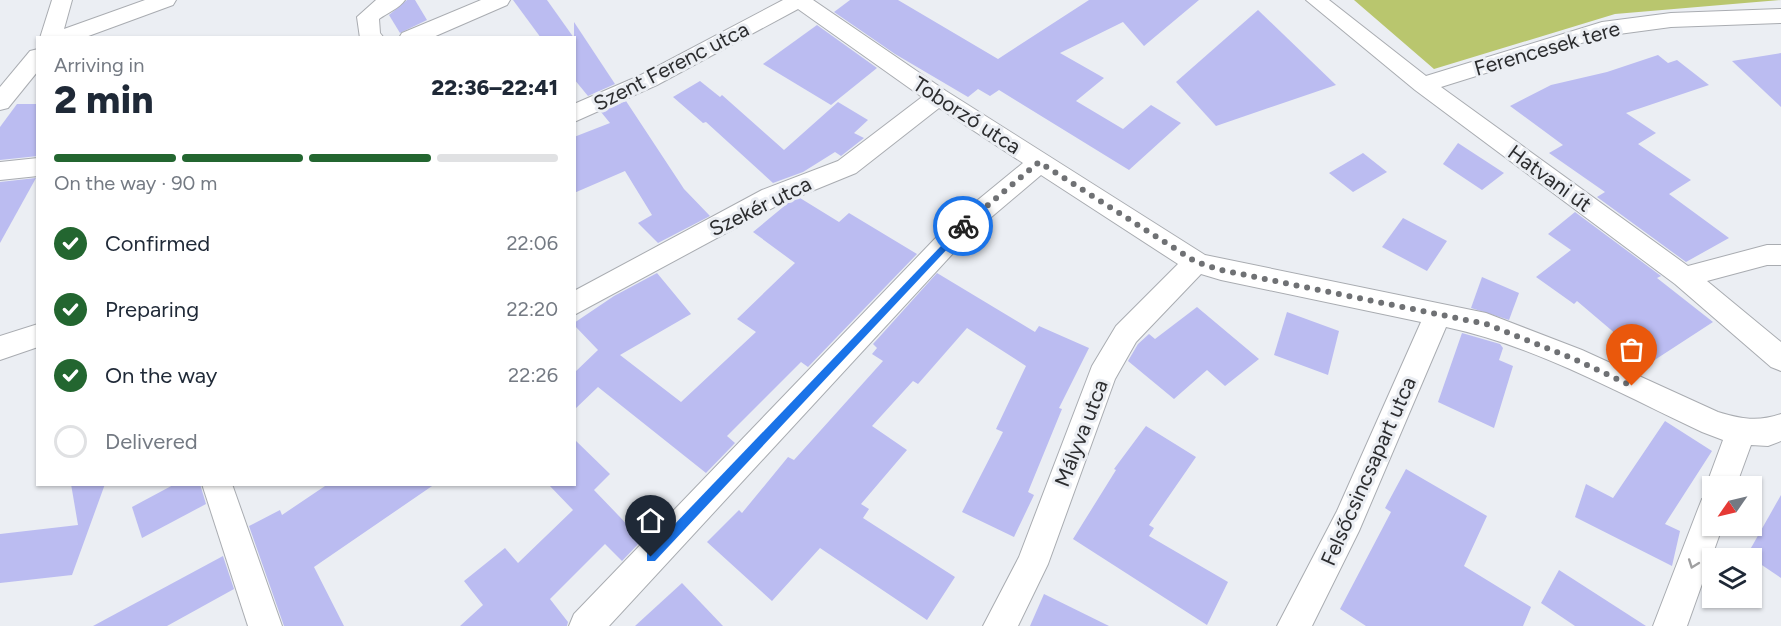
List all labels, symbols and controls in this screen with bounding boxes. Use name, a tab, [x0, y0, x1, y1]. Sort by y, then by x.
street label: Ferencesek tere	[1471, 15, 1623, 81]
street label: Szent Ferenc utca	[589, 16, 753, 116]
text: Arriving in	[54, 53, 144, 77]
street label: Toborzó utca	[908, 71, 1026, 159]
text: 22:36–22:41	[431, 74, 558, 101]
text: 2 min	[54, 76, 154, 123]
street label: Hatvani út	[1503, 139, 1597, 217]
text: On the way · 90 m	[54, 171, 217, 195]
street label: Szekér utca	[705, 171, 815, 241]
courier	[933, 196, 993, 256]
icon: bike	[947, 210, 980, 243]
icon: check	[54, 227, 87, 260]
text: Confirmed	[105, 230, 210, 257]
text: 22:06	[506, 231, 558, 255]
icon: check	[54, 293, 87, 326]
text: Preparing	[105, 296, 199, 323]
text: 22:20	[507, 297, 558, 321]
pin	[1606, 324, 1657, 386]
icon: bag	[1615, 333, 1648, 366]
icon: check	[54, 359, 87, 392]
text: On the way	[105, 362, 217, 389]
text: 22:26	[508, 363, 558, 387]
street label: Felsőcsincsapart utca	[1315, 373, 1421, 569]
street label: Mályva utca	[1049, 376, 1113, 490]
text: Delivered	[105, 428, 198, 455]
north arrow	[1702, 476, 1762, 536]
map controls	[1702, 476, 1762, 608]
pin	[625, 495, 676, 557]
icon: home	[634, 504, 667, 537]
button: layers	[1702, 548, 1762, 608]
one-way arrow	[1687, 558, 1700, 569]

